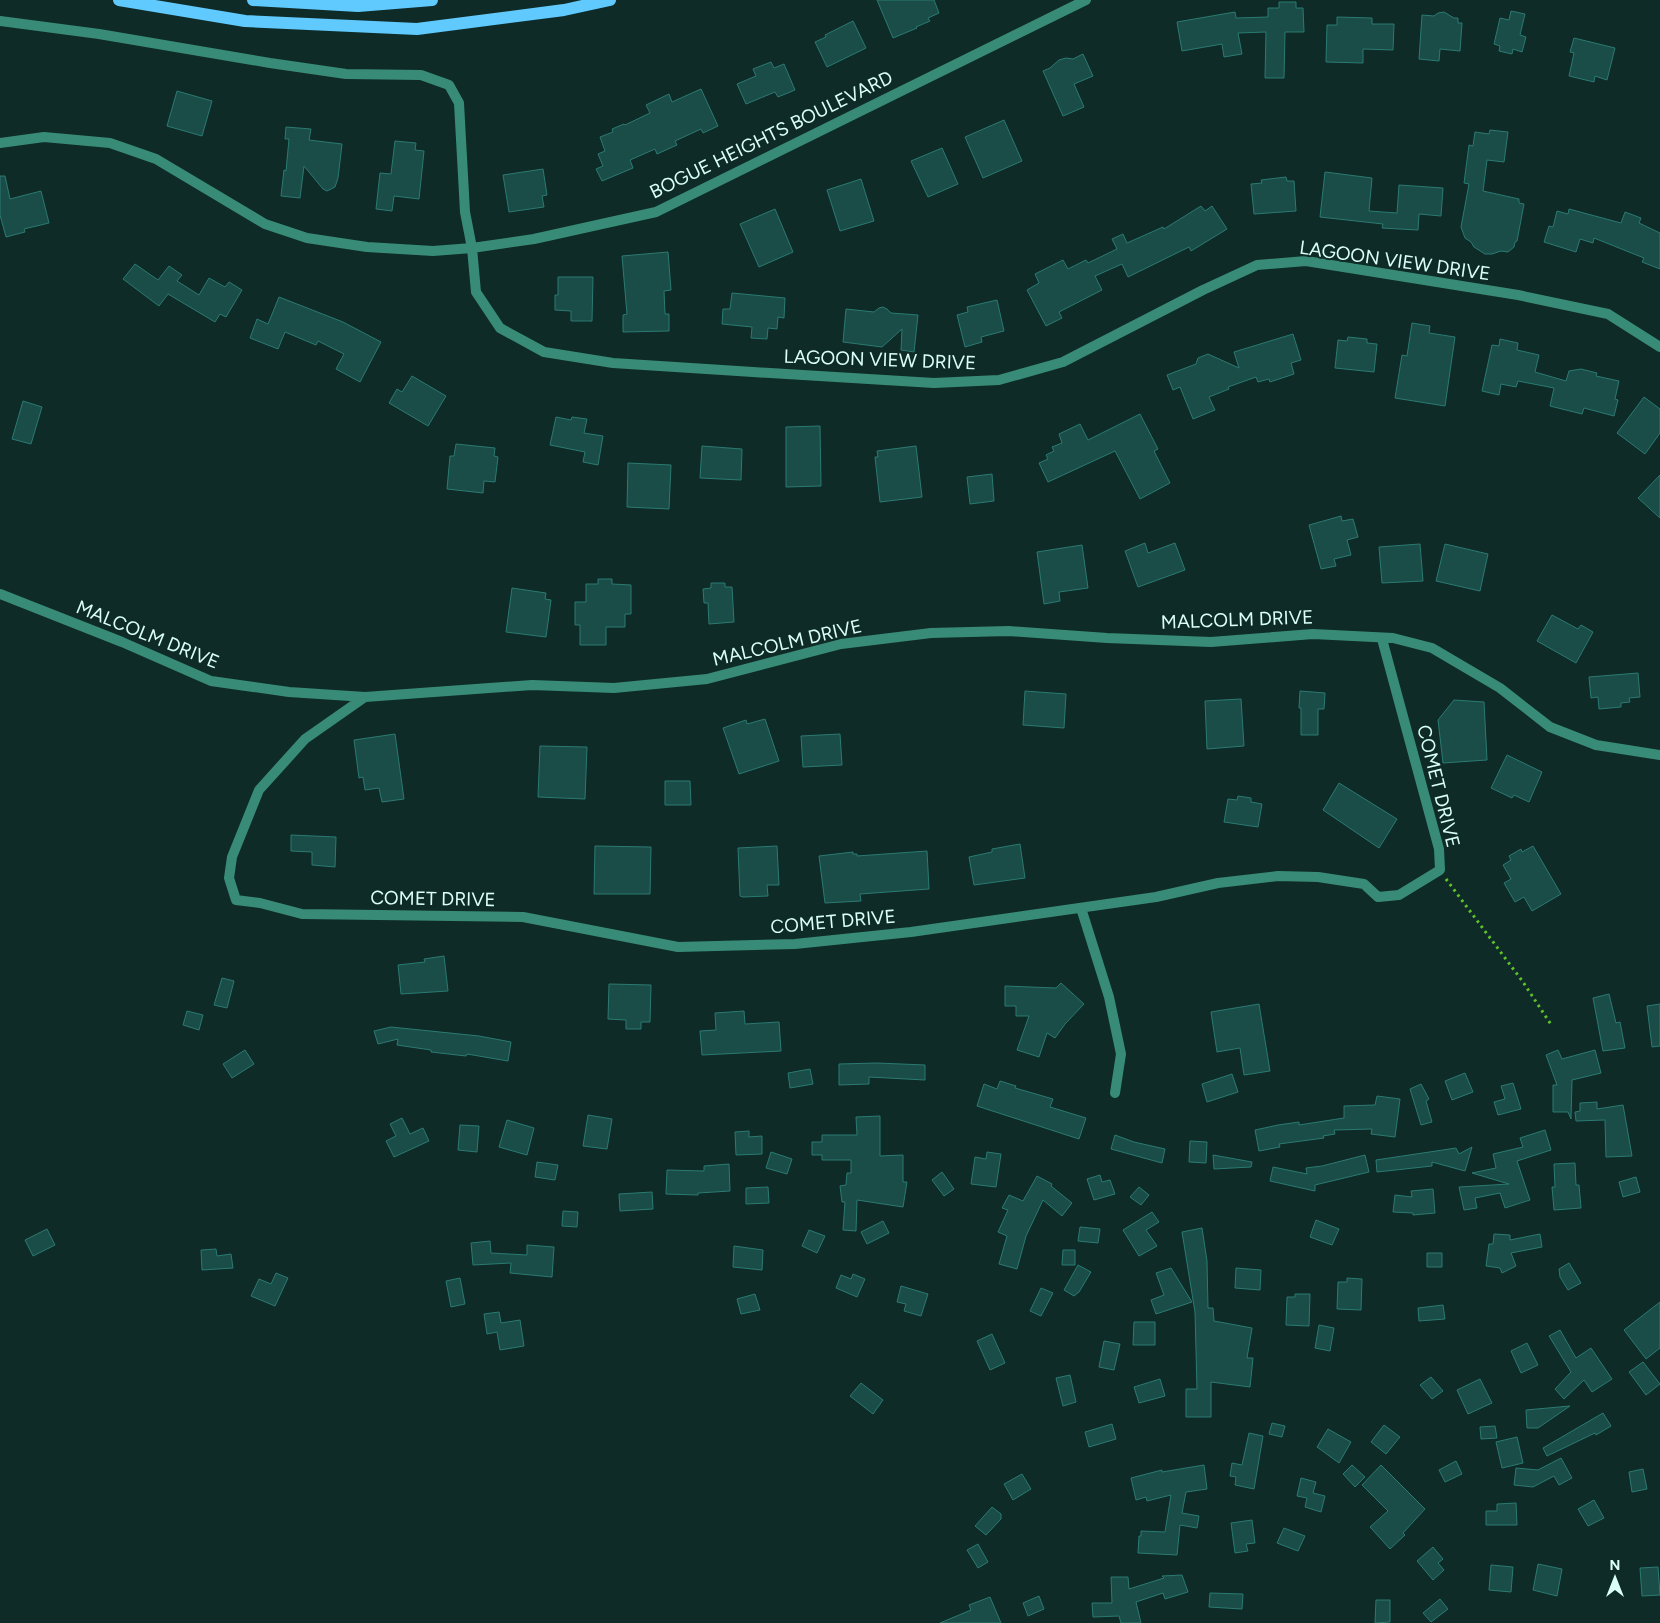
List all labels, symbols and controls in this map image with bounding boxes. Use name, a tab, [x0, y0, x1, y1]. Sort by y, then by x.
street label: BOGUE HEIGHTS BOULEVARD	[646, 65, 896, 203]
street label: LAGOON VIEW DRIVE	[1298, 236, 1492, 285]
street label: LAGOON VIEW DRIVE	[783, 345, 977, 374]
street label: MALCOLM DRIVE	[73, 595, 223, 674]
street label: MALCOLM DRIVE	[1160, 605, 1314, 634]
street label: MALCOLM DRIVE	[710, 614, 864, 671]
street label: COMET DRIVE	[1412, 722, 1465, 850]
street label: COMET DRIVE	[370, 886, 496, 911]
street label: COMET DRIVE	[770, 905, 897, 938]
north arrow	[1590, 1553, 1640, 1603]
text: N	[1610, 1557, 1620, 1574]

